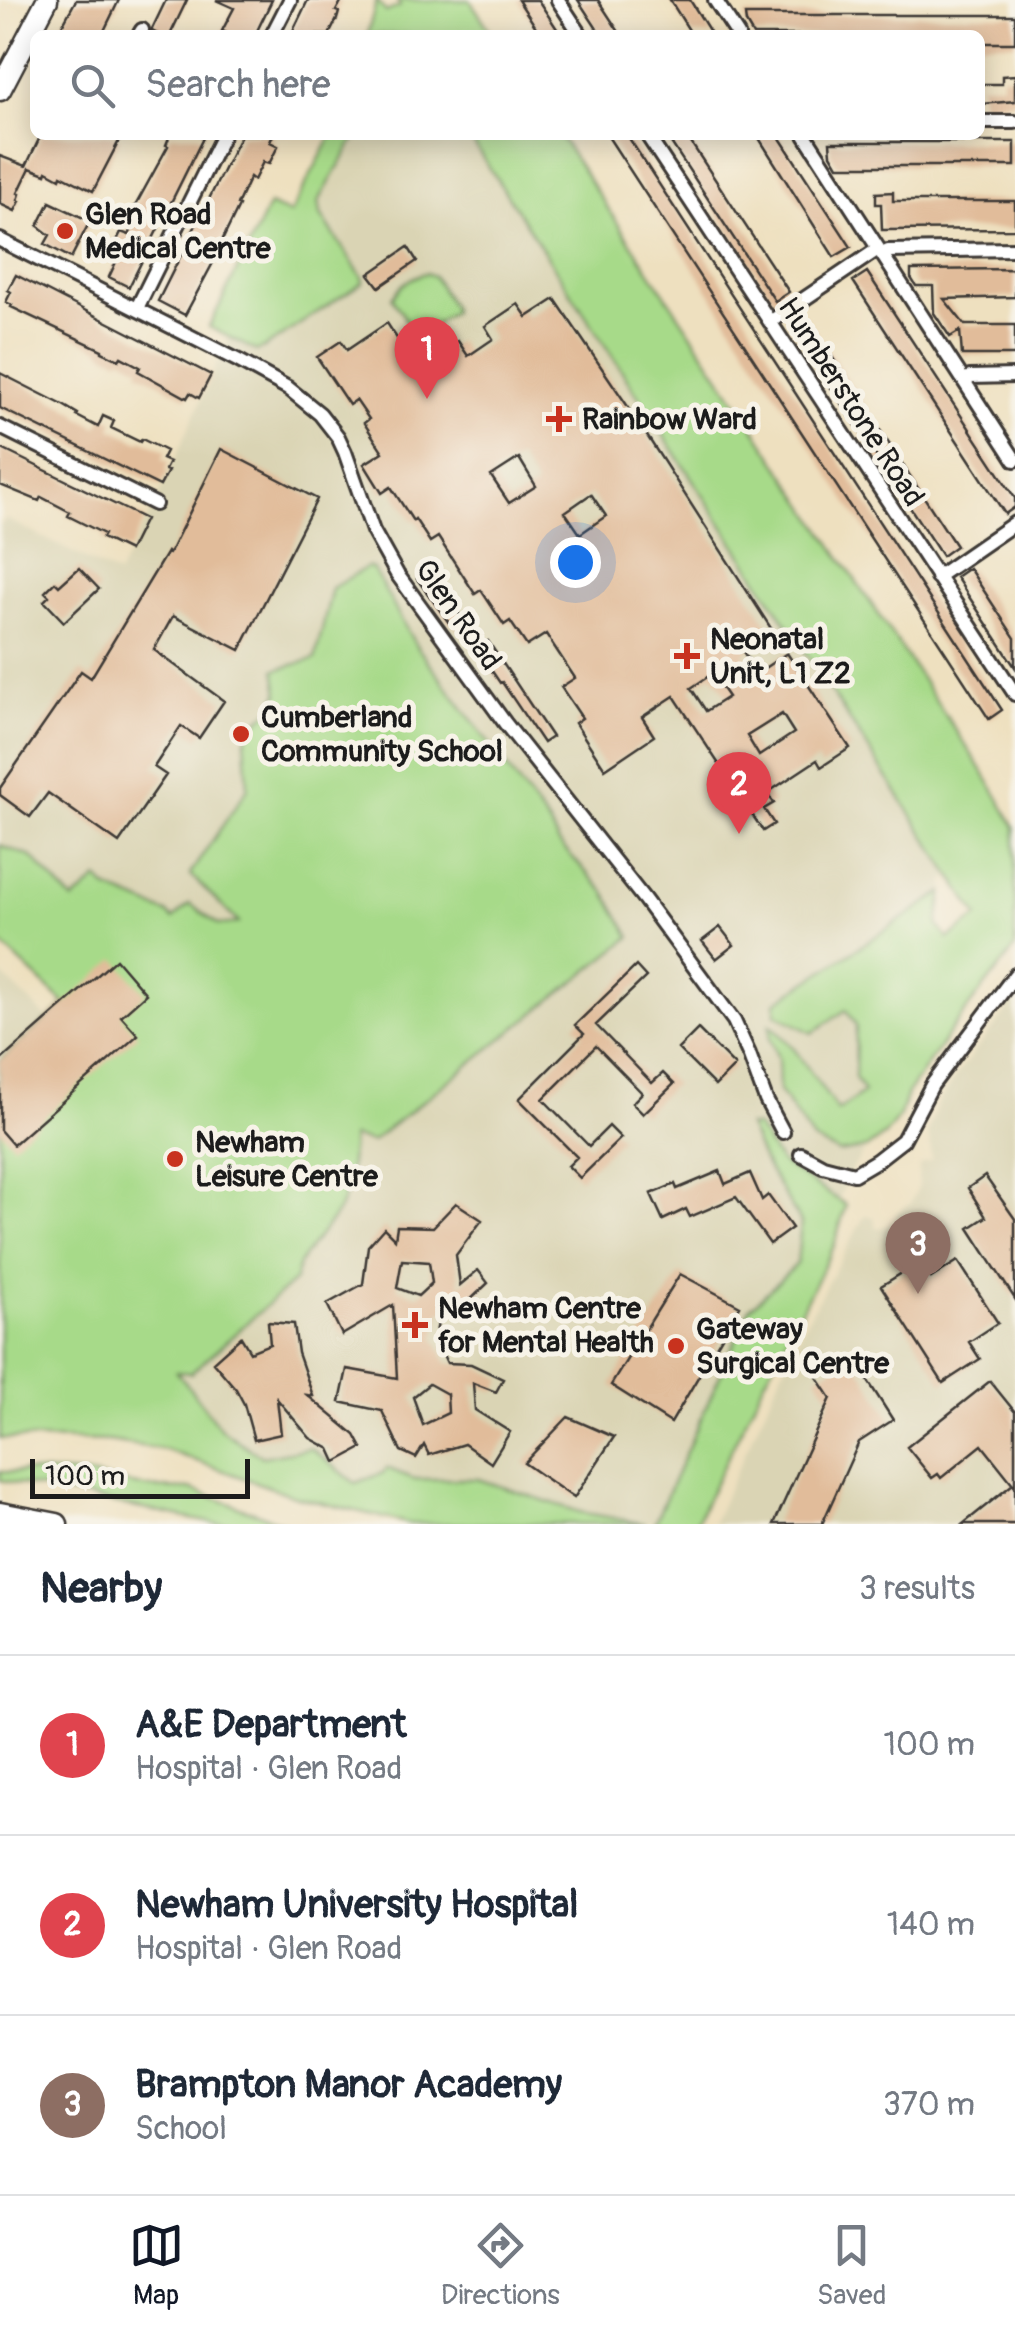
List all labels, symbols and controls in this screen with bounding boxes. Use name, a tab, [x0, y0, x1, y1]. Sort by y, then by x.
search box	[30, 30, 985, 140]
icon: search	[65, 58, 120, 113]
text: Search here	[145, 61, 331, 109]
place label: Glen Road Medical Centre	[85, 196, 272, 267]
marker: Glen Road Medical Centre	[54, 220, 76, 242]
street label: Humberstone Road	[770, 291, 932, 513]
pin: 1	[394, 316, 460, 399]
place label: Rainbow Ward	[582, 401, 757, 438]
marker: Rainbow Ward	[546, 406, 572, 432]
your location	[550, 537, 601, 588]
street label: Glen Road	[407, 553, 509, 677]
place label: Neonatal Unit, L1 Z2	[710, 621, 851, 692]
marker: Neonatal Unit, L1 Z2	[674, 643, 700, 669]
place label: Cumberland Community School	[261, 699, 503, 770]
marker: Cumberland Community School	[230, 723, 252, 745]
pin: 2	[706, 752, 772, 834]
place label: Newham Leisure Centre	[195, 1124, 379, 1195]
marker: Newham Leisure Centre	[164, 1148, 186, 1170]
pin: 3	[886, 1212, 950, 1294]
place label: Newham Centre for Mental Health	[438, 1290, 654, 1361]
place label: Gateway Surgical Centre	[696, 1311, 890, 1382]
marker: Newham Centre for Mental Health	[402, 1312, 428, 1338]
marker: Gateway Surgical Centre	[665, 1335, 687, 1357]
scale bar	[30, 1454, 250, 1498]
text: 100 m	[45, 1459, 125, 1494]
text: Nearby	[40, 1563, 162, 1615]
text: 3 results	[859, 1569, 975, 1609]
text: A&E Department	[135, 1701, 407, 1749]
text: 1	[66, 1725, 79, 1765]
text: 100 m	[883, 1725, 975, 1765]
text: Hospital · Glen Road	[135, 1749, 402, 1789]
text: Newham University Hospital	[135, 1881, 578, 1929]
text: 2	[64, 1905, 81, 1945]
text: 140 m	[887, 1905, 975, 1945]
text: Hospital · Glen Road	[135, 1929, 402, 1969]
text: Brampton Manor Academy	[135, 2061, 562, 2109]
text: 3	[64, 2085, 81, 2125]
text: 370 m	[883, 2085, 975, 2125]
text: School	[135, 2109, 227, 2149]
tab: Map	[129, 2218, 184, 2313]
tab: Directions	[441, 2218, 560, 2313]
tab: Saved	[817, 2218, 886, 2313]

